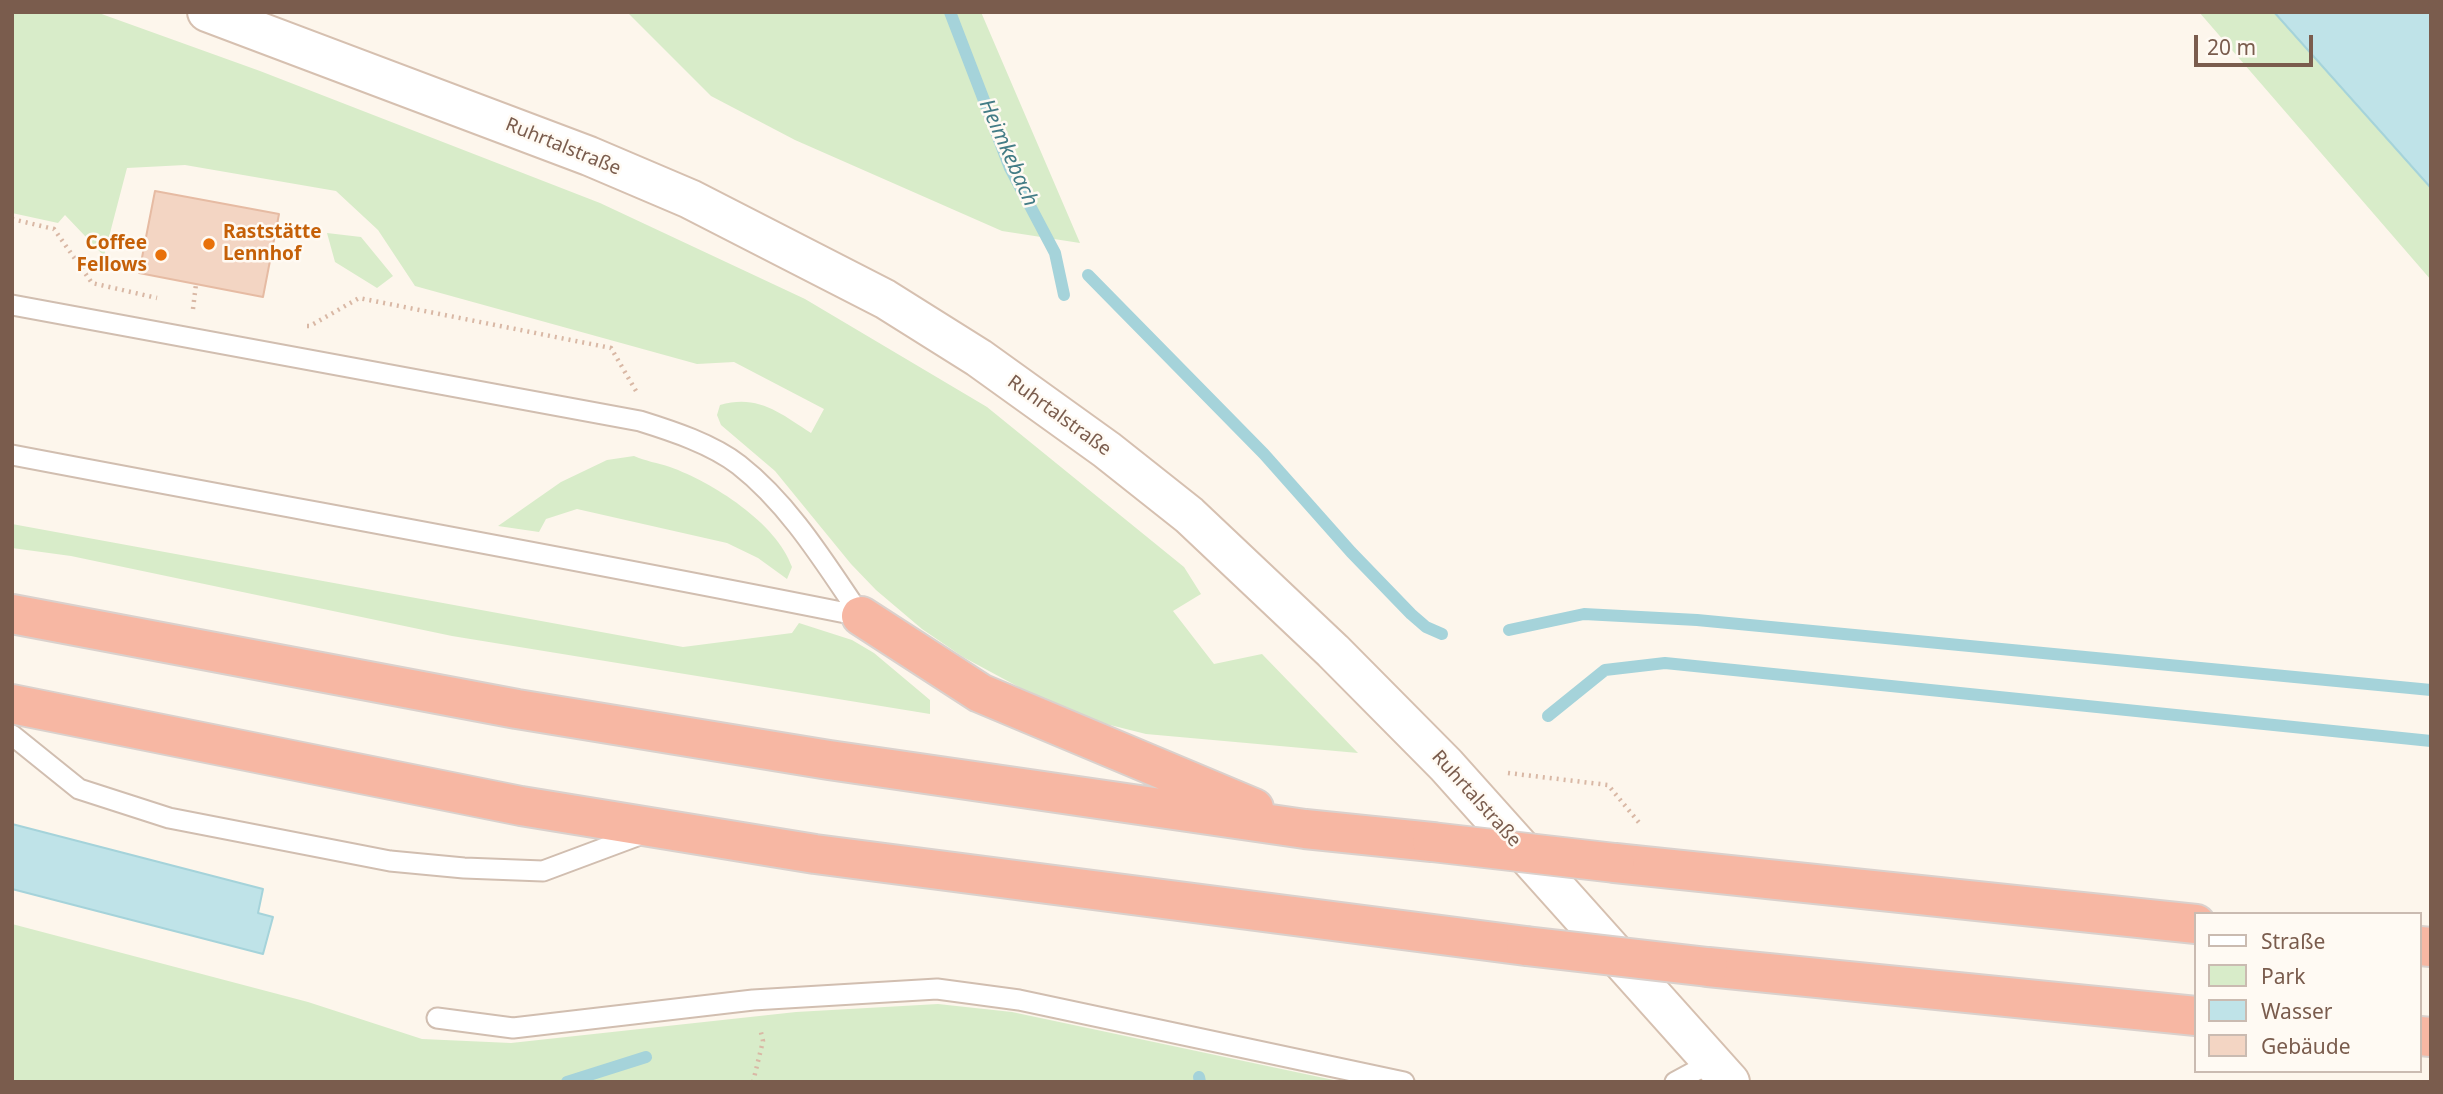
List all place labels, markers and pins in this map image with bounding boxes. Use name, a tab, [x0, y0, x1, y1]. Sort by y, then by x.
place label: Raststätte Lennhof	[223, 222, 322, 266]
place label: Coffee Fellows	[77, 233, 147, 277]
marker: Raststätte Lennhof	[201, 236, 217, 252]
marker: Coffee Fellows	[153, 247, 169, 263]

